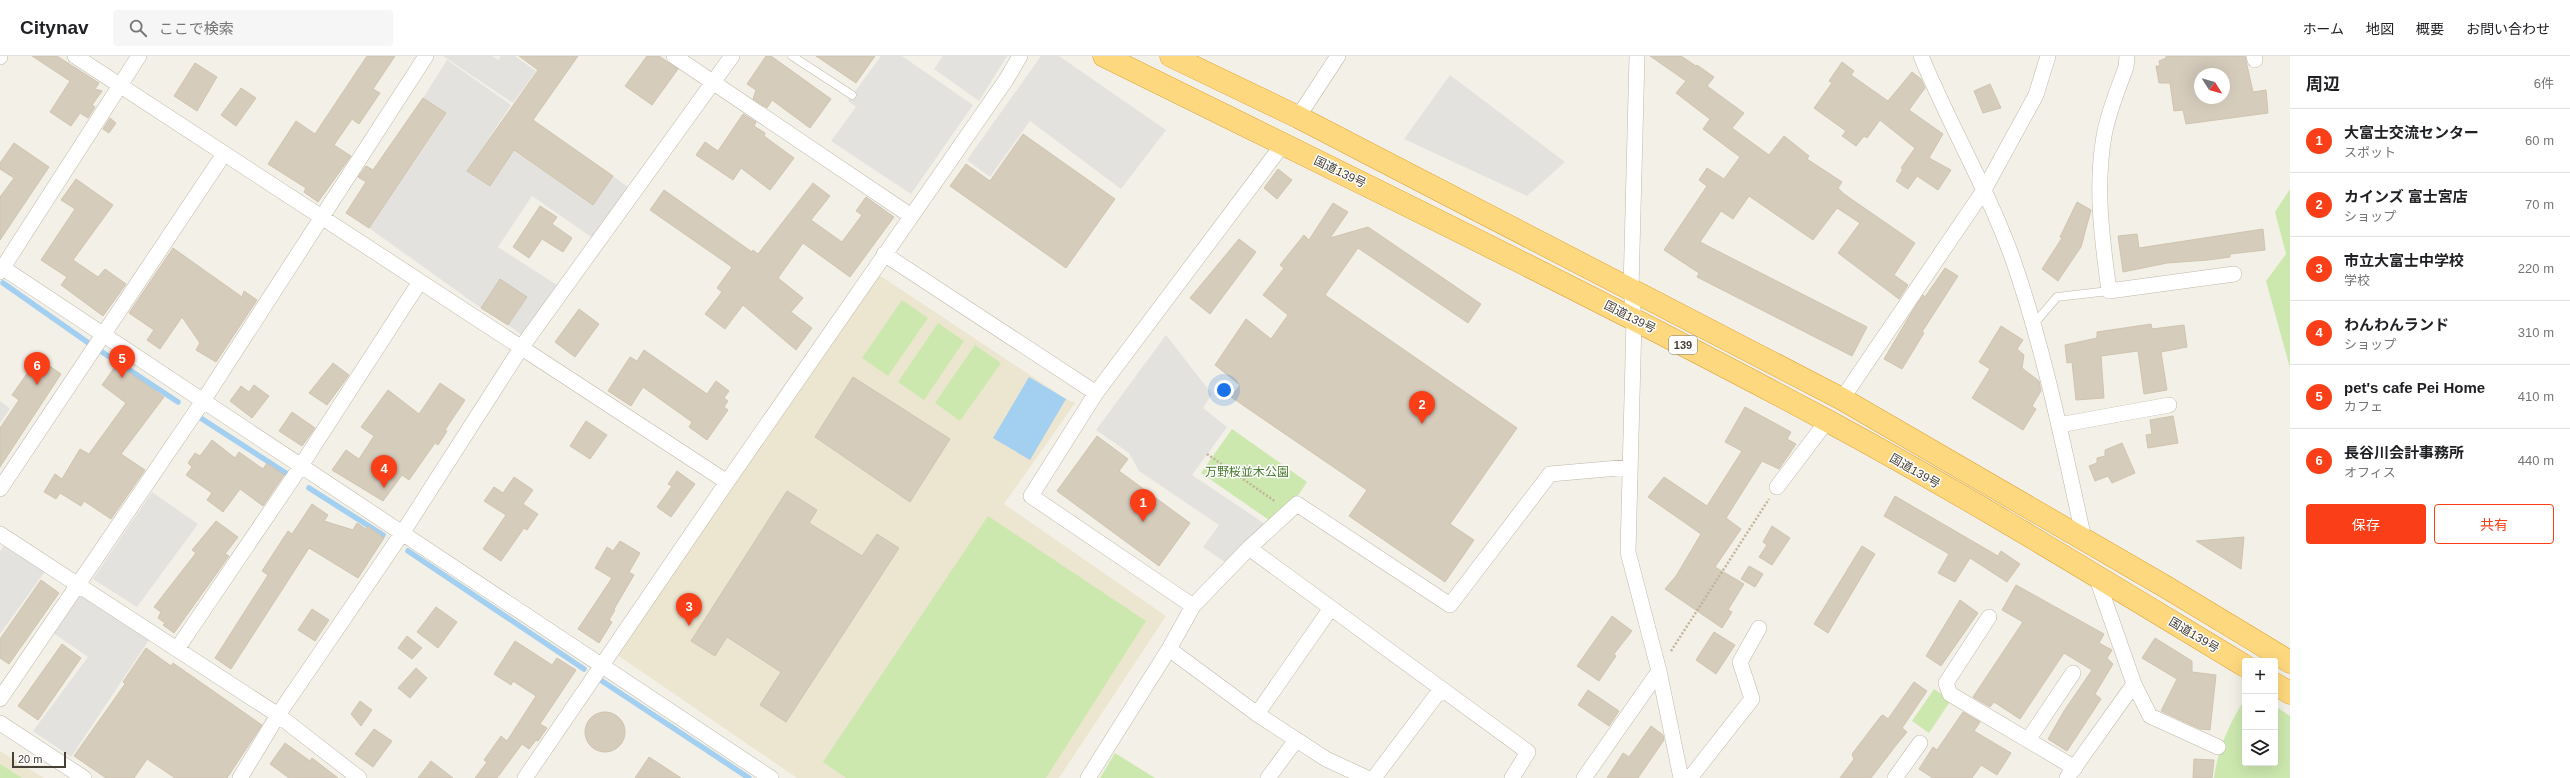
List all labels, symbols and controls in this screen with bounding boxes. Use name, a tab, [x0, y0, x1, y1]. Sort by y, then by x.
search box	[113, 10, 393, 46]
text: Citynav	[20, 17, 89, 38]
icon: search	[127, 17, 149, 39]
text: ここで検索	[159, 20, 234, 37]
text: ホーム	[2302, 21, 2344, 37]
text: 地図	[2366, 21, 2394, 37]
text: 概要	[2416, 21, 2444, 37]
text: お問い合わせ	[2466, 21, 2550, 37]
north arrow	[2194, 68, 2230, 104]
text: 周辺	[2306, 75, 2340, 94]
text: 6件	[2534, 76, 2554, 91]
text: 大富士交流センター	[2344, 124, 2479, 141]
text: 1	[2315, 133, 2323, 148]
text: 60 m	[2525, 133, 2554, 148]
text: スポット	[2344, 145, 2396, 160]
street label: 国道139号	[1312, 153, 1368, 191]
text: カインズ 富士宮店	[2344, 188, 2468, 205]
text: 2	[2315, 197, 2323, 212]
text: 70 m	[2525, 197, 2554, 212]
text: ショップ	[2344, 209, 2396, 224]
text: 市立大富士中学校	[2344, 252, 2464, 269]
text: 3	[2315, 261, 2323, 276]
text: 220 m	[2518, 261, 2554, 276]
text: 学校	[2344, 273, 2370, 288]
street label: 国道139号	[1602, 298, 1658, 336]
text: わんわんランド	[2344, 316, 2449, 333]
text: 4	[2315, 325, 2323, 340]
text: 310 m	[2518, 325, 2554, 340]
road number: 139	[1669, 336, 1697, 354]
text: ショップ	[2344, 337, 2396, 352]
pin: 5	[109, 345, 135, 378]
pin: 6	[24, 352, 50, 385]
text: pet's cafe Pei Home	[2344, 379, 2485, 396]
your location	[1214, 380, 1234, 400]
text: 5	[2315, 389, 2323, 404]
text: 410 m	[2518, 389, 2554, 404]
pin: 2	[1409, 391, 1435, 424]
text: カフェ	[2344, 399, 2383, 414]
text: 長谷川会計事務所	[2344, 444, 2464, 461]
street label: 国道139号	[1887, 451, 1943, 491]
text: 6	[2315, 453, 2323, 468]
text: 440 m	[2518, 453, 2554, 468]
pin: 4	[371, 455, 397, 488]
park label: 万野桜並木公園	[1205, 465, 1289, 479]
text: オフィス	[2344, 465, 2396, 480]
pin: 1	[1130, 489, 1156, 522]
button: 保存	[2306, 504, 2426, 544]
button: 共有	[2434, 504, 2554, 544]
pin: 3	[676, 593, 702, 626]
street label: 国道139号	[2166, 615, 2222, 655]
map controls	[2242, 658, 2278, 766]
button: +	[2242, 658, 2278, 694]
button: −	[2242, 694, 2278, 730]
button: layers	[2242, 730, 2278, 766]
scale bar	[12, 750, 66, 769]
text: 20 m	[18, 753, 42, 765]

